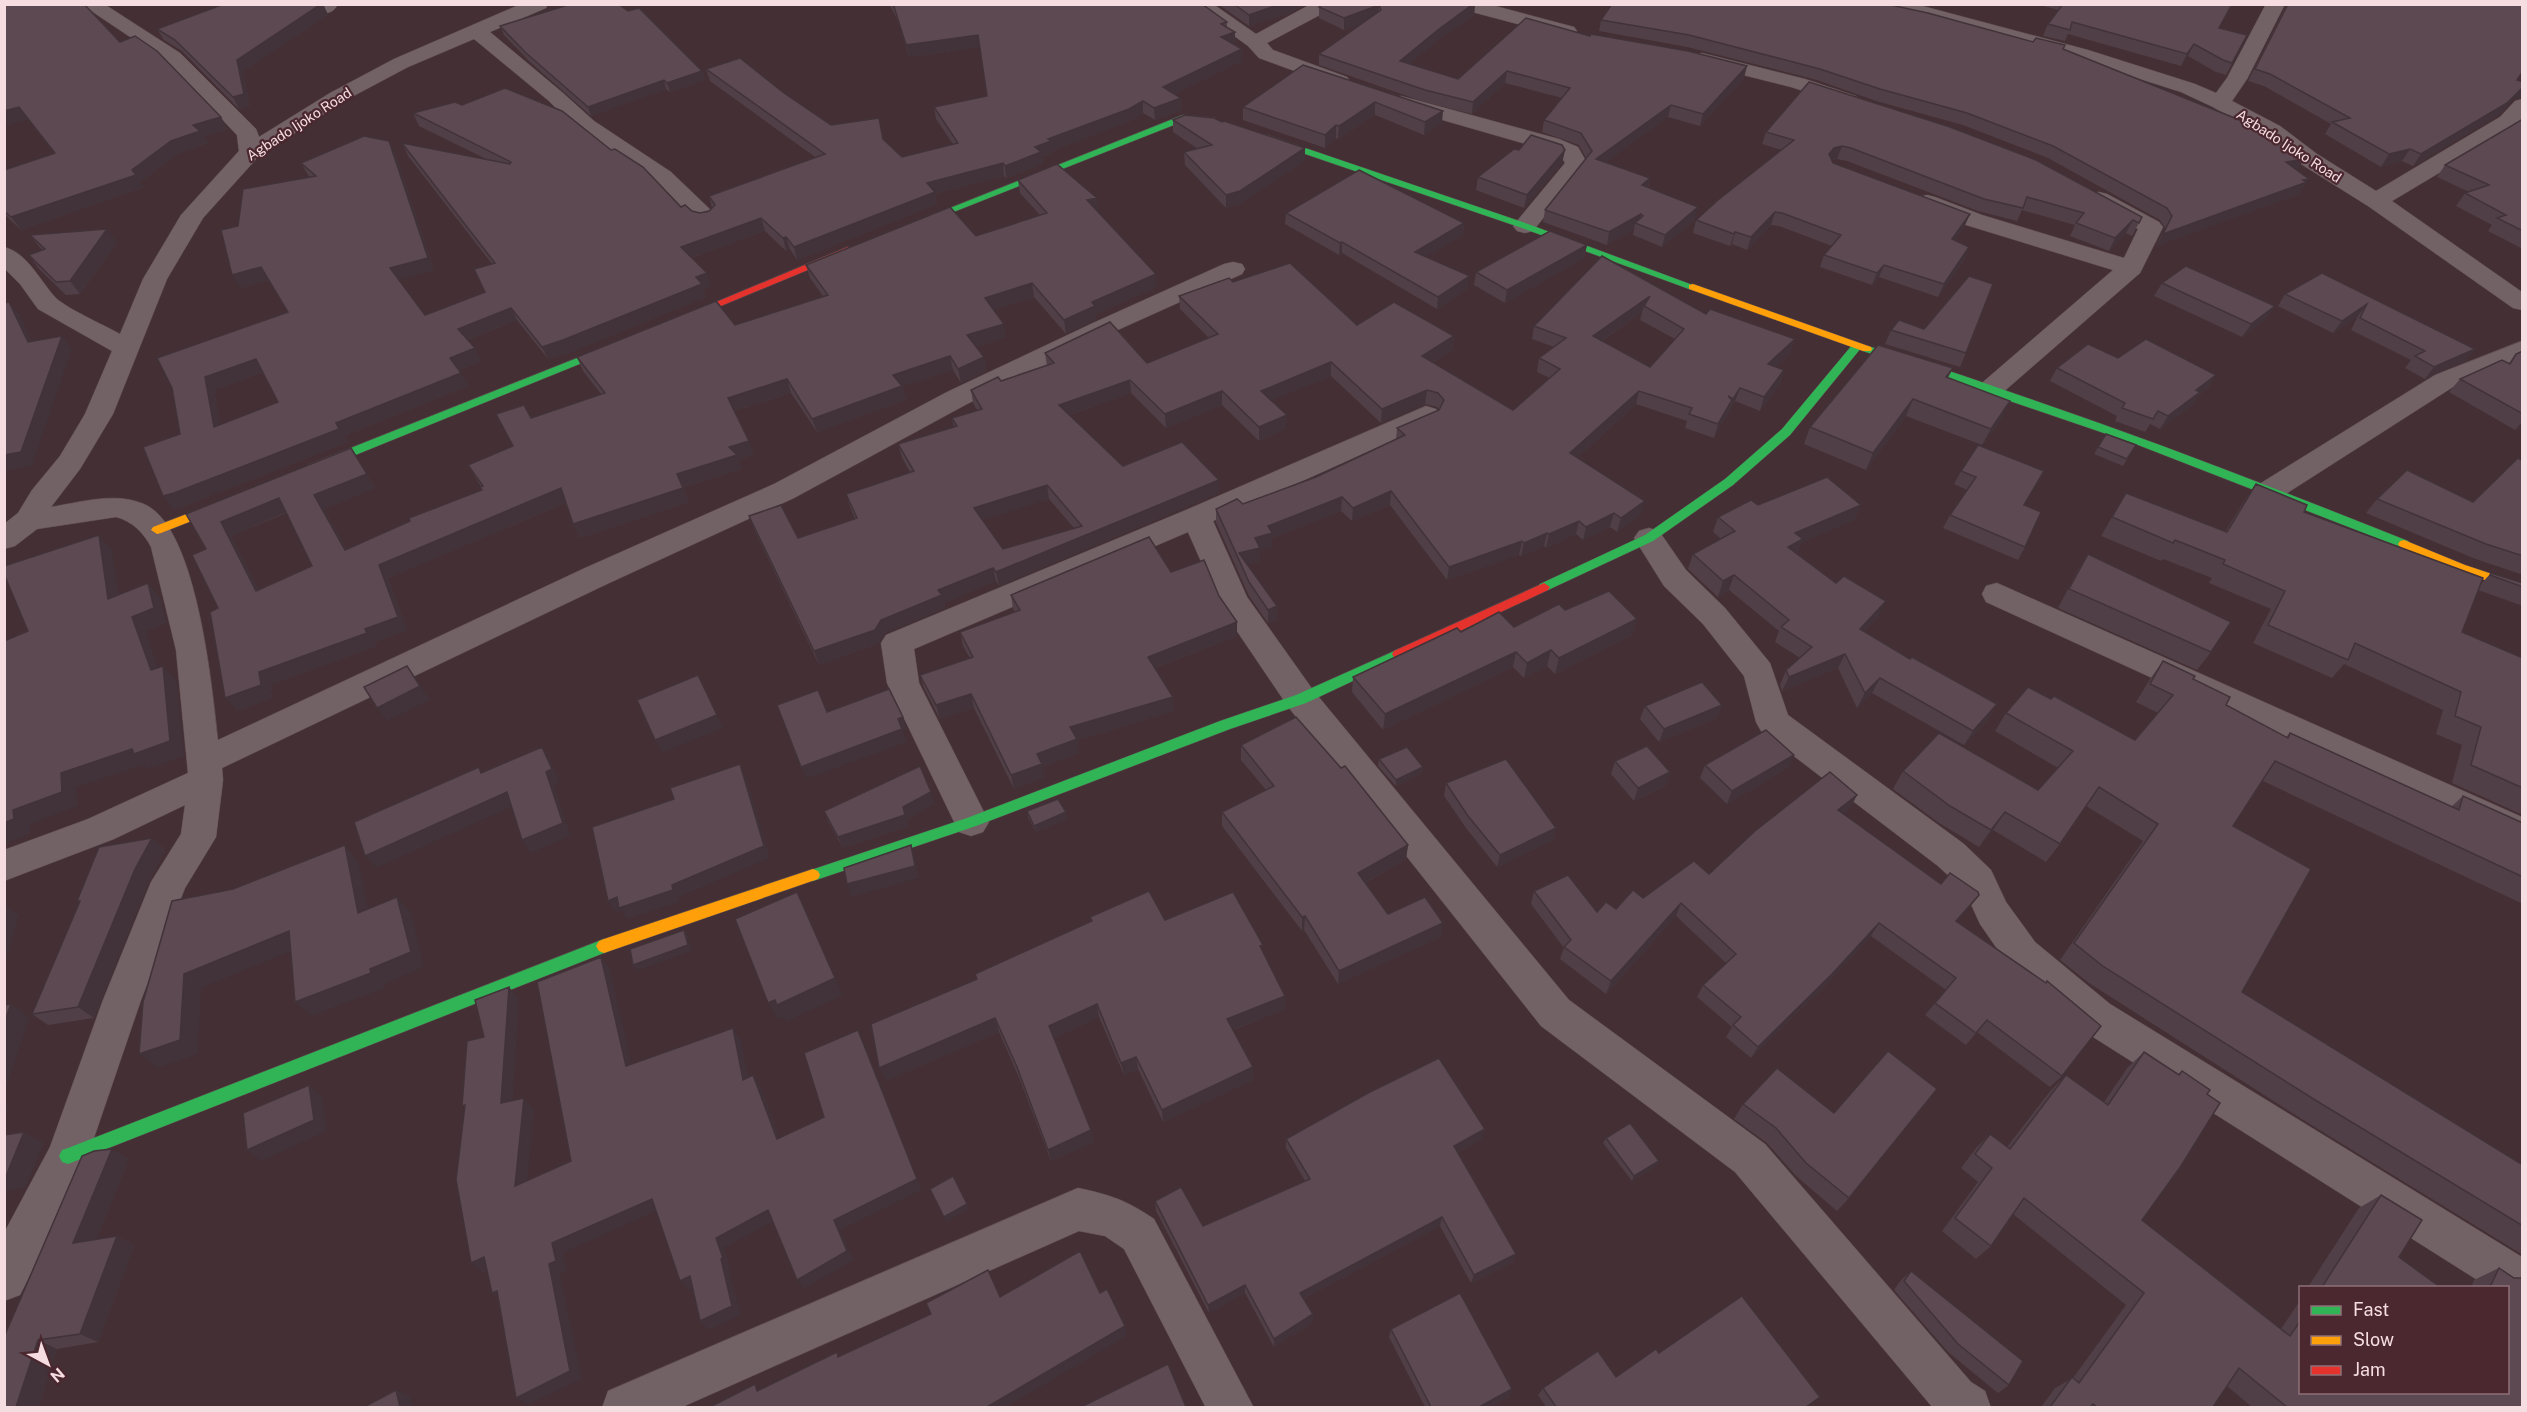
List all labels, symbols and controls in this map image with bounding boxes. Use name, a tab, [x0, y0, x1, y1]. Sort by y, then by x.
street label: Agbado Ijoko Road	[244, 84, 354, 164]
street label: Agbado Ijoko Road	[2234, 106, 2344, 186]
legend	[2299, 1286, 2509, 1394]
text: Fast	[2353, 1299, 2389, 1320]
text: Slow	[2353, 1329, 2394, 1350]
north arrow	[18, 1334, 78, 1394]
text: Jam	[2353, 1359, 2386, 1380]
text: N	[47, 1364, 68, 1386]

